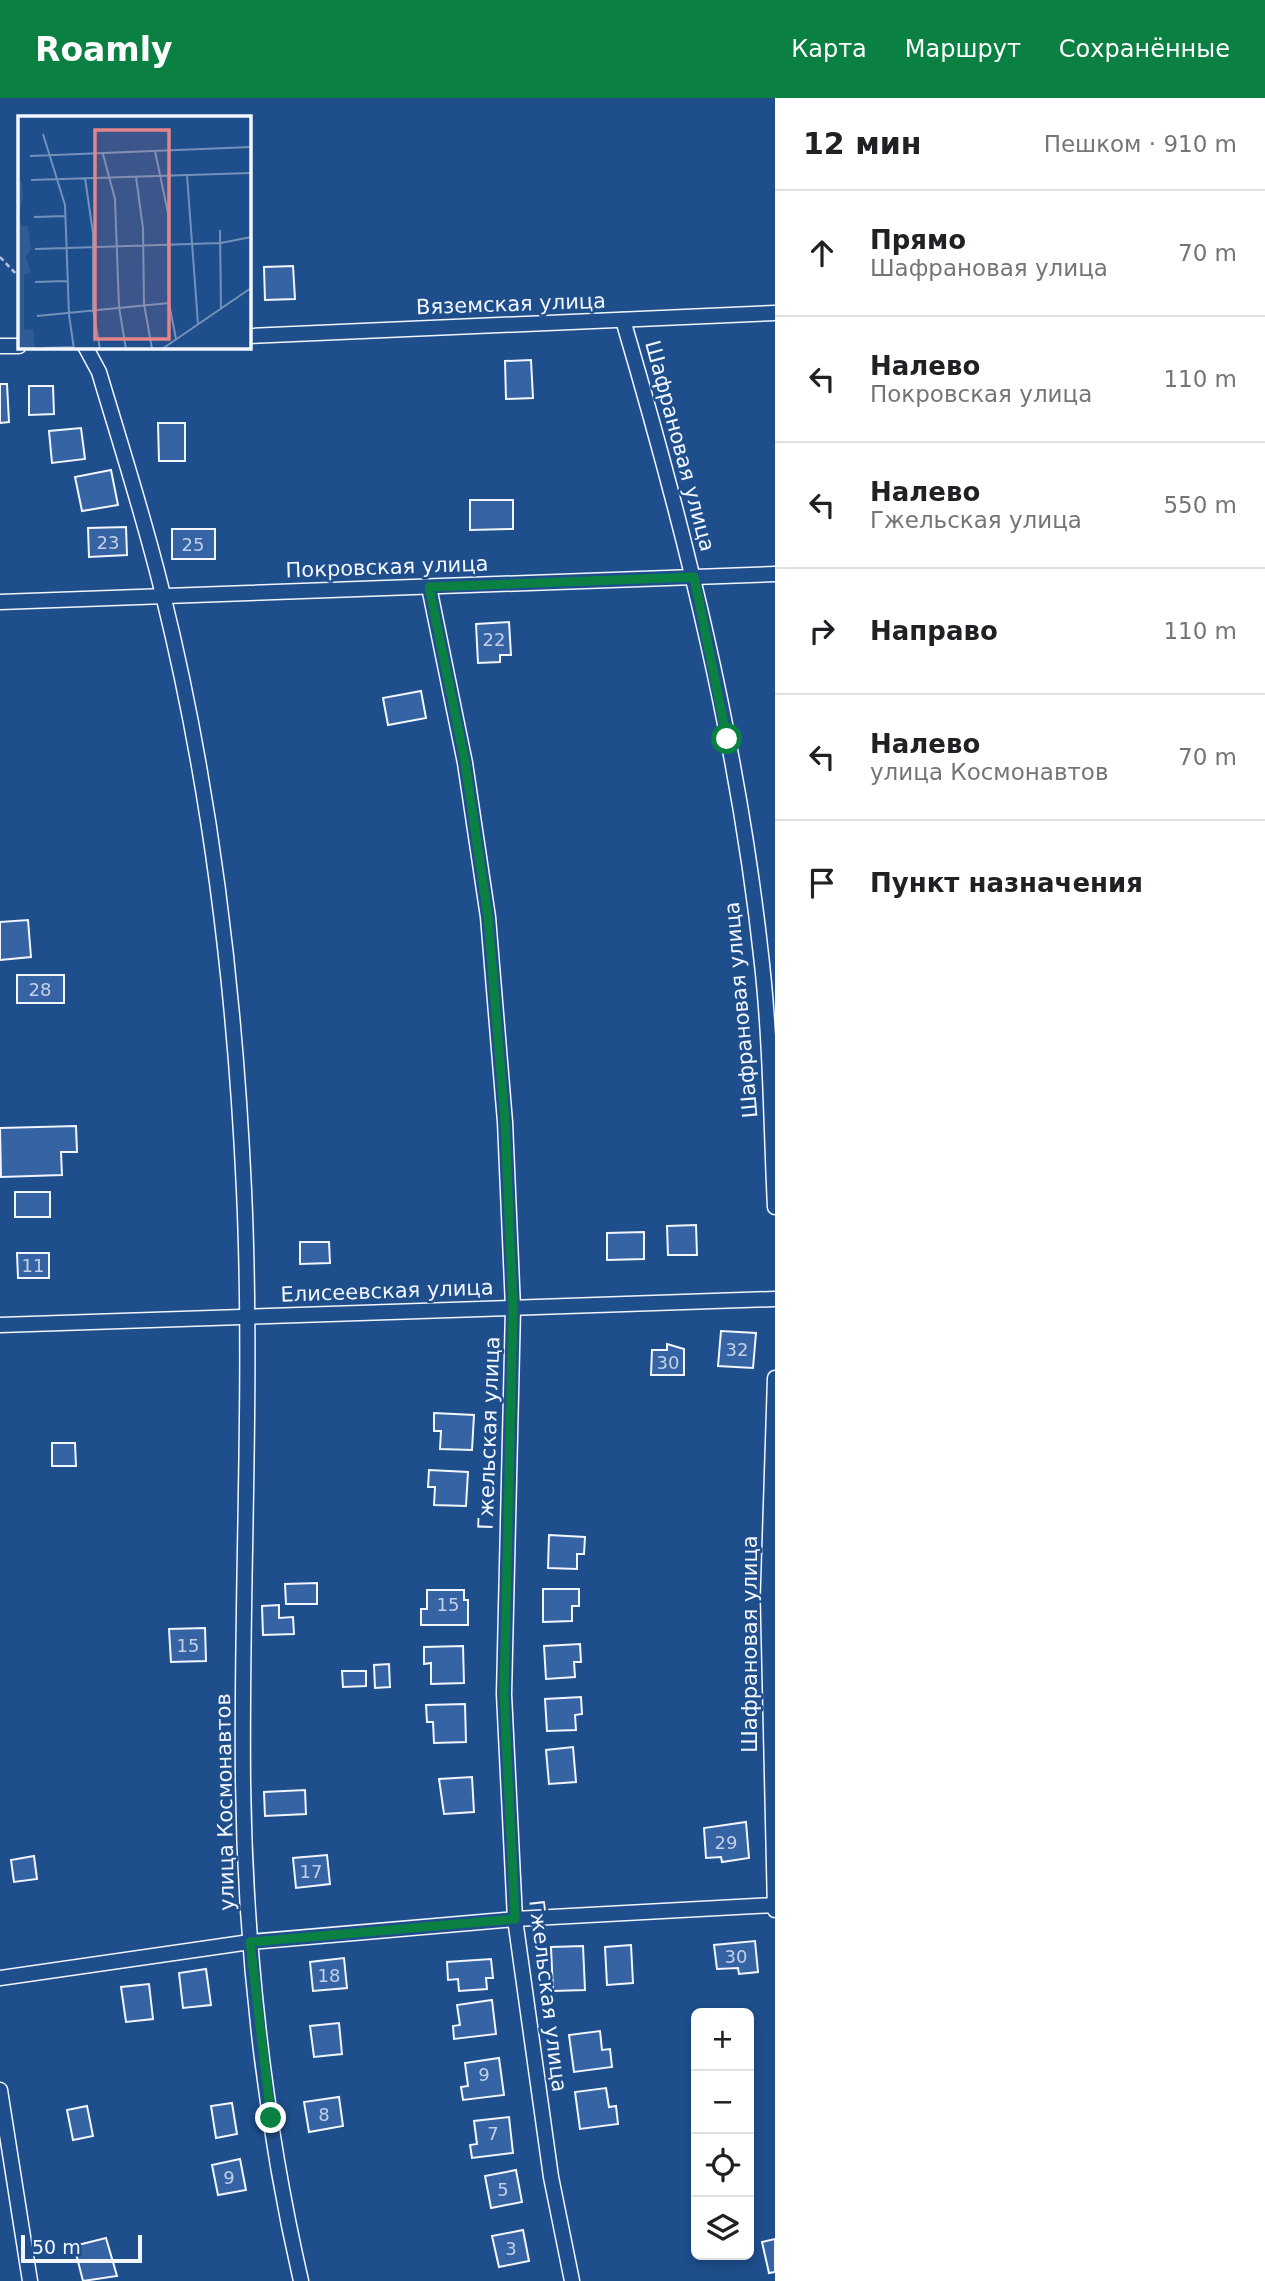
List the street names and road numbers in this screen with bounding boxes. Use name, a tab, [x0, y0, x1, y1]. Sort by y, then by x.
street label: Вяземская улица	[416, 289, 606, 319]
street label: Шафрановая улица	[640, 338, 720, 554]
street label: Покровская улица	[285, 551, 489, 583]
street label: Шафрановая улица	[720, 901, 762, 1119]
street label: Елисеевская улица	[280, 1275, 494, 1307]
street label: Гжельская улица	[474, 1336, 504, 1530]
street label: Шафрановая улица	[738, 1535, 762, 1753]
street label: улица Космонавтов	[211, 1693, 239, 1911]
street label: Гжельская улица	[524, 1899, 572, 2093]

